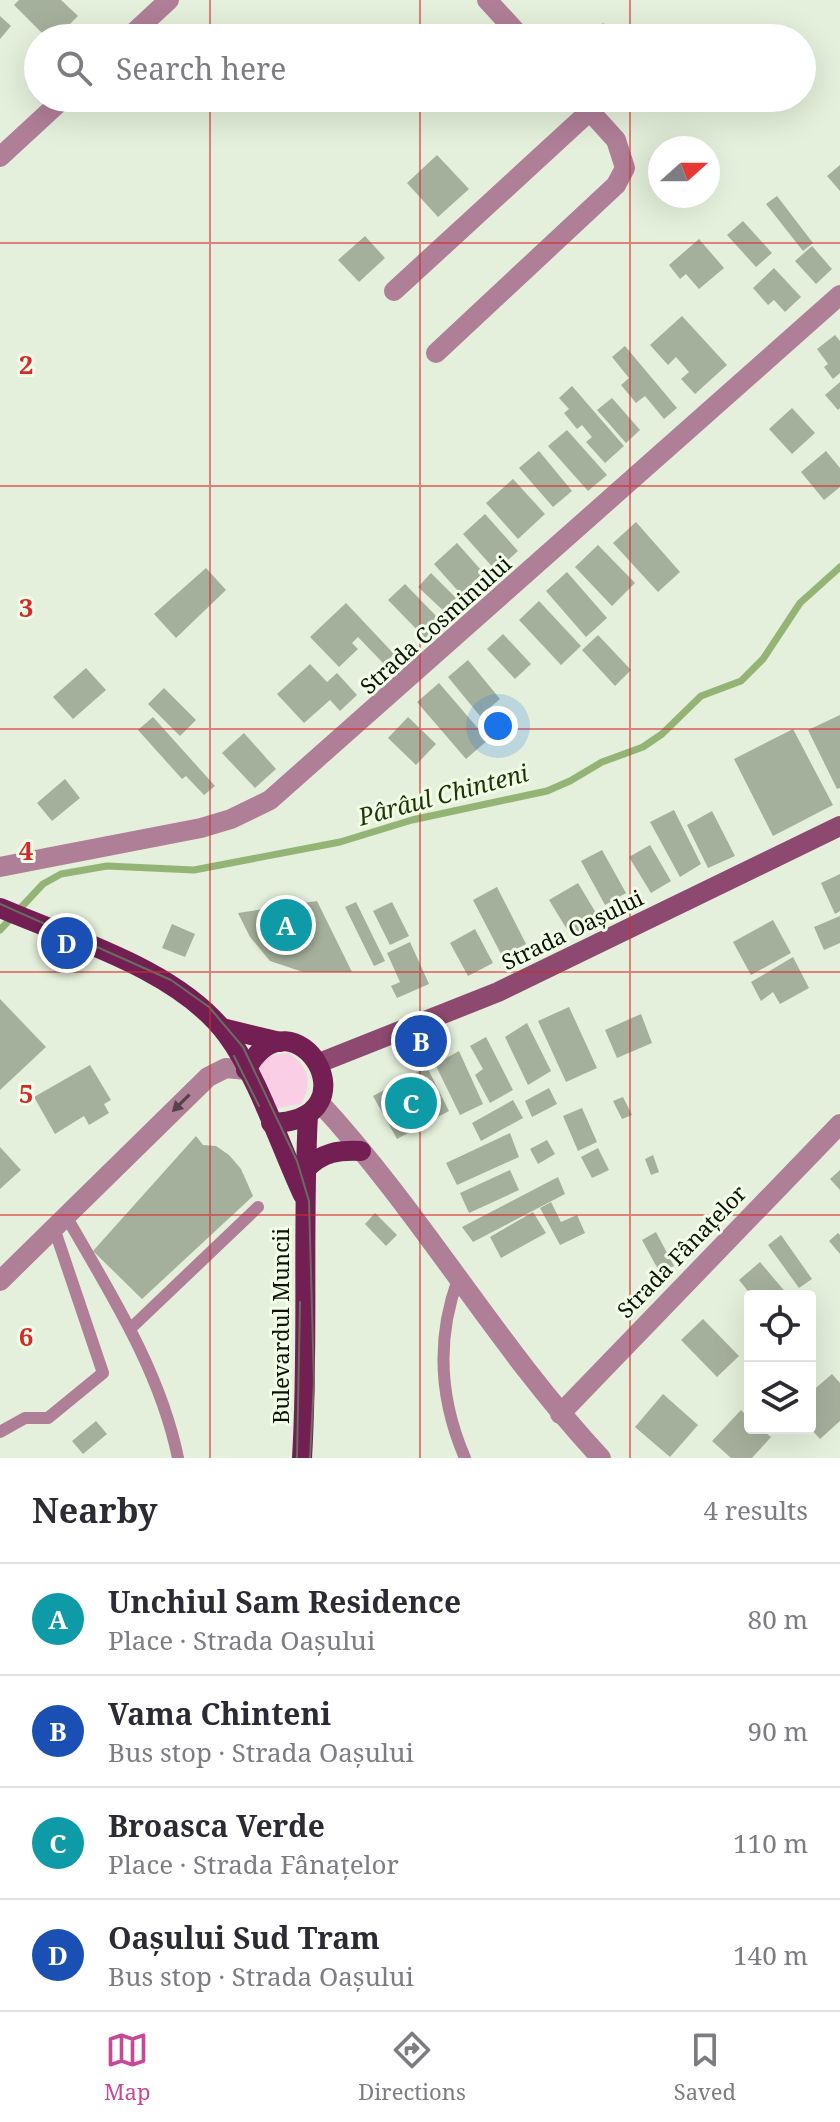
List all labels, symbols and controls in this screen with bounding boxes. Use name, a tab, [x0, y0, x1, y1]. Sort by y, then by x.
search box	[24, 24, 816, 112]
icon: search	[52, 46, 96, 90]
text: Search here	[116, 48, 286, 89]
north arrow	[648, 136, 720, 208]
text: 2	[19, 346, 33, 382]
street label: Strada Cosminului	[353, 548, 517, 700]
text: 3	[19, 589, 33, 625]
your location	[478, 706, 518, 746]
water label: Pârâul Chinteni	[353, 755, 532, 833]
text: 4	[19, 832, 34, 868]
street label: Strada Oașului	[496, 882, 648, 976]
pin: A	[260, 895, 312, 955]
pin: D	[41, 913, 93, 973]
pin: B	[395, 1011, 447, 1071]
pin: C	[385, 1073, 437, 1133]
text: 5	[19, 1075, 33, 1111]
one-way arrow	[172, 1093, 191, 1112]
street label: Strada Fânațelor	[610, 1178, 753, 1324]
street label: Bulevardul Muncii	[265, 1228, 295, 1424]
map controls	[744, 1290, 816, 1434]
button: locate	[744, 1290, 816, 1362]
text: 6	[19, 1318, 33, 1354]
button: layers	[744, 1362, 816, 1434]
text: Nearby	[32, 1487, 158, 1533]
text: 4 results	[703, 1492, 808, 1528]
text: Unchiul Sam Residence	[108, 1581, 461, 1622]
text: A	[48, 1601, 68, 1637]
text: 80 m	[748, 1601, 808, 1637]
text: Place · Strada Oașului	[108, 1622, 375, 1658]
text: Vama Chinteni	[108, 1693, 331, 1734]
text: B	[49, 1713, 67, 1749]
text: 90 m	[748, 1713, 808, 1749]
text: Bus stop · Strada Oașului	[108, 1734, 414, 1770]
text: Broasca Verde	[108, 1805, 325, 1846]
text: C	[49, 1825, 67, 1861]
text: 110 m	[733, 1825, 808, 1861]
text: Place · Strada Fânațelor	[108, 1846, 399, 1882]
text: Oașului Sud Tram	[108, 1917, 380, 1958]
text: D	[48, 1937, 68, 1973]
text: 140 m	[733, 1937, 808, 1973]
text: Bus stop · Strada Oașului	[108, 1958, 414, 1994]
tab: Map	[104, 2028, 150, 2106]
tab: Directions	[358, 2028, 466, 2106]
tab: Saved	[674, 2028, 736, 2106]

